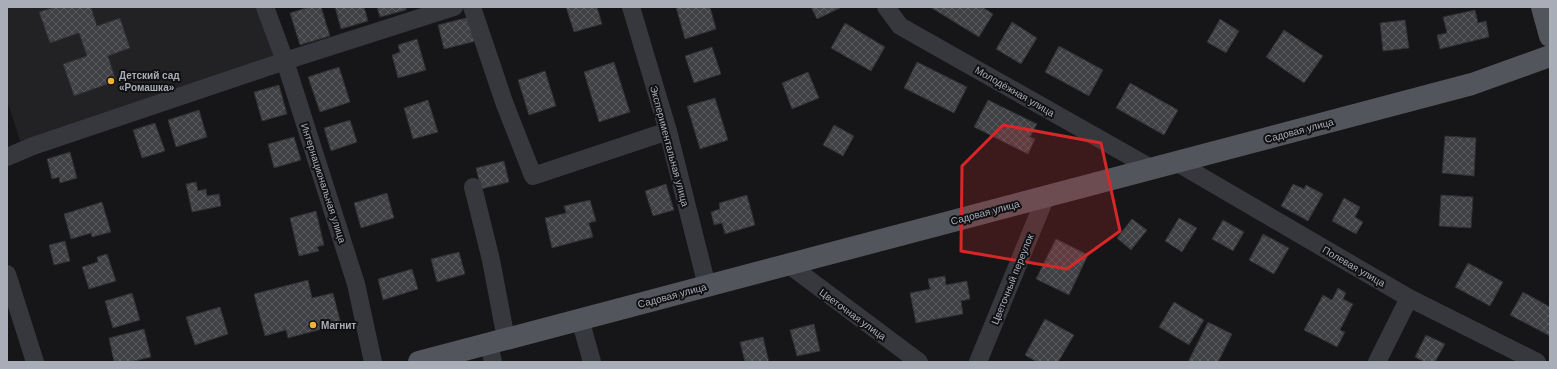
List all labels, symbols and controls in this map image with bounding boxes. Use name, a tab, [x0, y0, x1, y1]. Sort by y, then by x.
street label: Молодёжная улица	[973, 64, 1057, 119]
place label: Детский сад «Ромашка»	[119, 70, 180, 93]
marker: Детский сад «Ромашка»	[106, 76, 116, 86]
street label: Экспериментальная улица	[648, 85, 691, 208]
street label: Садовая улица	[1264, 116, 1335, 145]
street label: Интернациональная улица	[299, 122, 348, 245]
street label: Садовая улица	[950, 198, 1021, 227]
street label: Цветочный переулок	[989, 232, 1036, 326]
street label: Полевая улица	[1321, 244, 1387, 289]
street label: Садовая улица	[637, 281, 708, 310]
street label: Цветочная улица	[817, 287, 888, 343]
marker: Магнит	[308, 320, 318, 330]
place label: Магнит	[321, 320, 356, 331]

